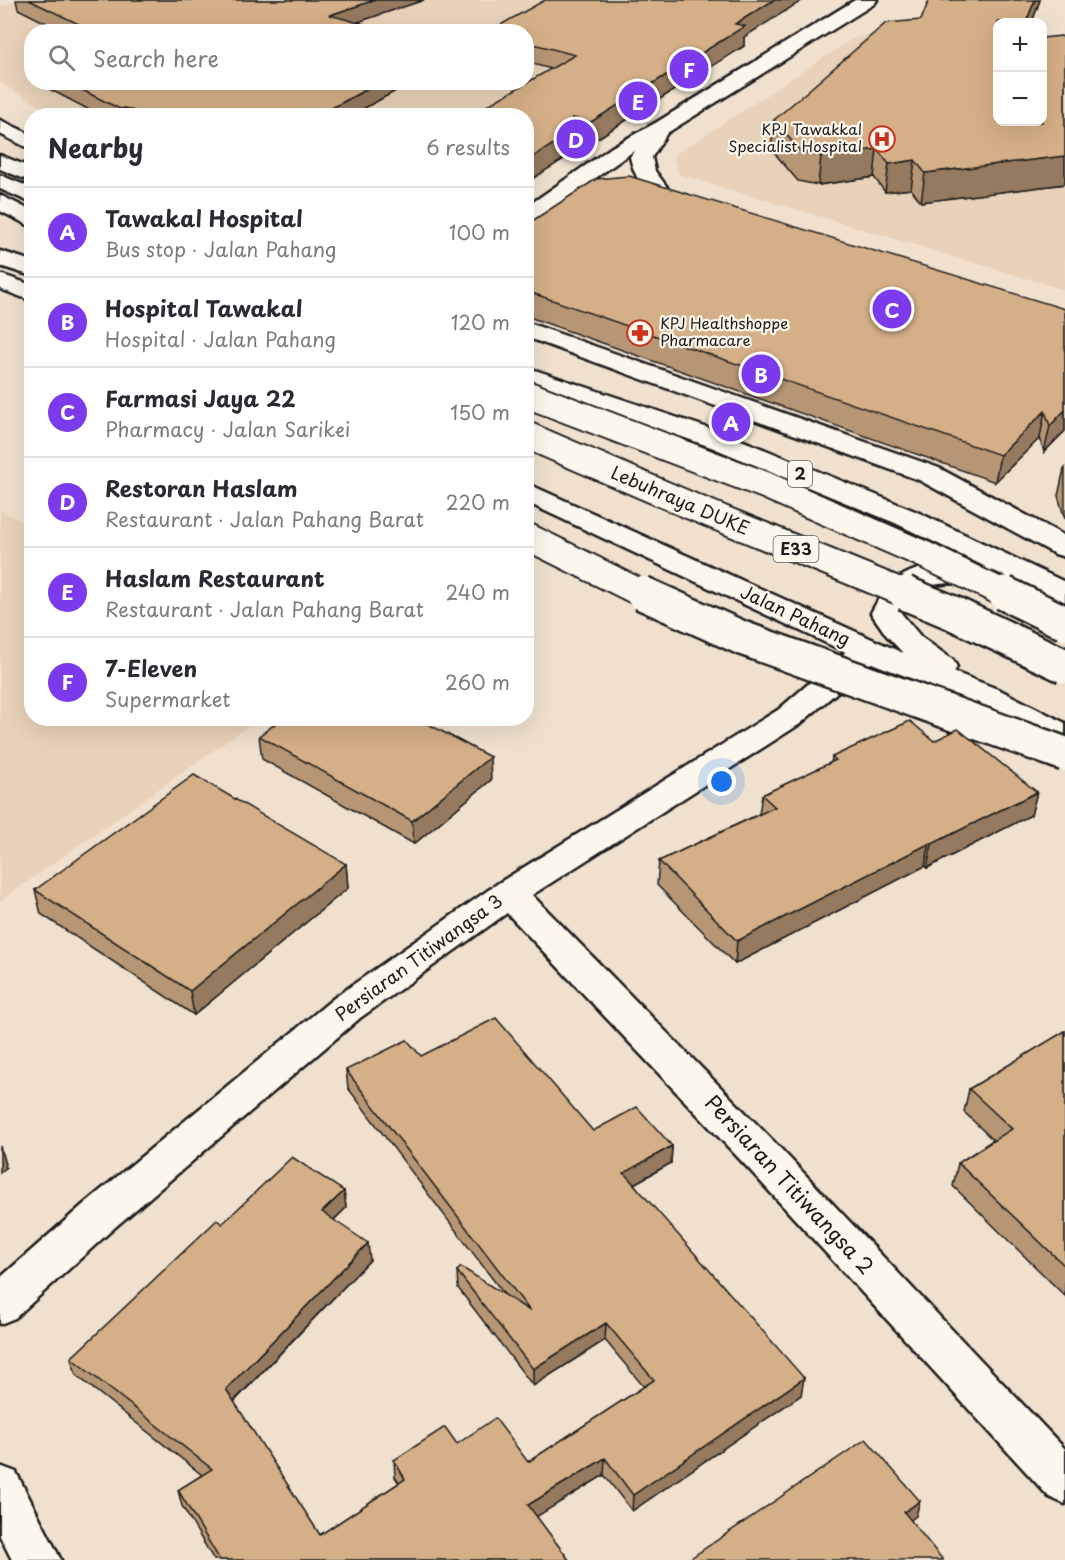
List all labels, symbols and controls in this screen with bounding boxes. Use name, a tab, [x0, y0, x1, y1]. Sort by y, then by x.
map controls	[993, 18, 1047, 126]
button: +	[993, 18, 1047, 72]
search box	[24, 24, 534, 90]
icon: search	[45, 41, 78, 74]
text: Search here	[93, 41, 219, 74]
pin: F	[670, 46, 708, 92]
button: −	[993, 72, 1047, 126]
pin: E	[618, 78, 658, 124]
pin: D	[556, 116, 596, 162]
place label: KPJ Tawakkal Specialist Hospital	[728, 117, 862, 157]
hospital icon: KPJ Tawakkal Specialist Hospital	[867, 124, 897, 154]
text: Nearby	[48, 128, 143, 167]
text: 6 results	[426, 132, 510, 162]
text: Tawakal Hospital	[105, 201, 303, 234]
text: A	[60, 217, 75, 247]
text: 100 m	[449, 217, 510, 247]
text: Bus stop · Jalan Pahang	[105, 234, 337, 264]
pin: C	[872, 286, 912, 332]
text: Hospital Tawakal	[105, 291, 302, 324]
text: B	[61, 307, 74, 337]
text: 120 m	[451, 307, 510, 337]
place label: KPJ Healthshoppe Pharmacare	[660, 311, 788, 351]
pharmacy icon: KPJ Healthshoppe Pharmacare	[625, 318, 655, 348]
text: Hospital · Jalan Pahang	[105, 324, 336, 354]
pin: B	[742, 352, 780, 397]
text: Farmasi Jaya 22	[105, 381, 296, 414]
text: C	[60, 397, 75, 427]
text: 150 m	[450, 397, 510, 427]
pin: A	[712, 400, 750, 444]
text: Pharmacy · Jalan Sarikei	[105, 414, 350, 444]
street label: Lebuhraya DUKE	[607, 458, 754, 541]
road number: 2	[788, 461, 812, 487]
text: Restoran Haslam	[105, 471, 298, 504]
text: D	[60, 487, 75, 517]
text: 220 m	[446, 487, 510, 517]
text: Restaurant · Jalan Pahang Barat	[105, 504, 424, 534]
road number: E33	[774, 536, 818, 562]
text: Haslam Restaurant	[105, 561, 325, 594]
text: E	[61, 577, 74, 607]
text: 240 m	[445, 577, 510, 607]
street label: Jalan Pahang	[736, 577, 855, 652]
text: Restaurant · Jalan Pahang Barat	[105, 594, 424, 624]
text: 7-Eleven	[105, 651, 197, 684]
text: F	[62, 667, 73, 697]
text: 260 m	[445, 667, 510, 697]
text: Supermarket	[105, 684, 231, 714]
your location	[707, 767, 736, 796]
street label: Persiaran Titiwangsa 3	[329, 887, 507, 1027]
street label: Persiaran Titiwangsa 2	[698, 1087, 882, 1281]

